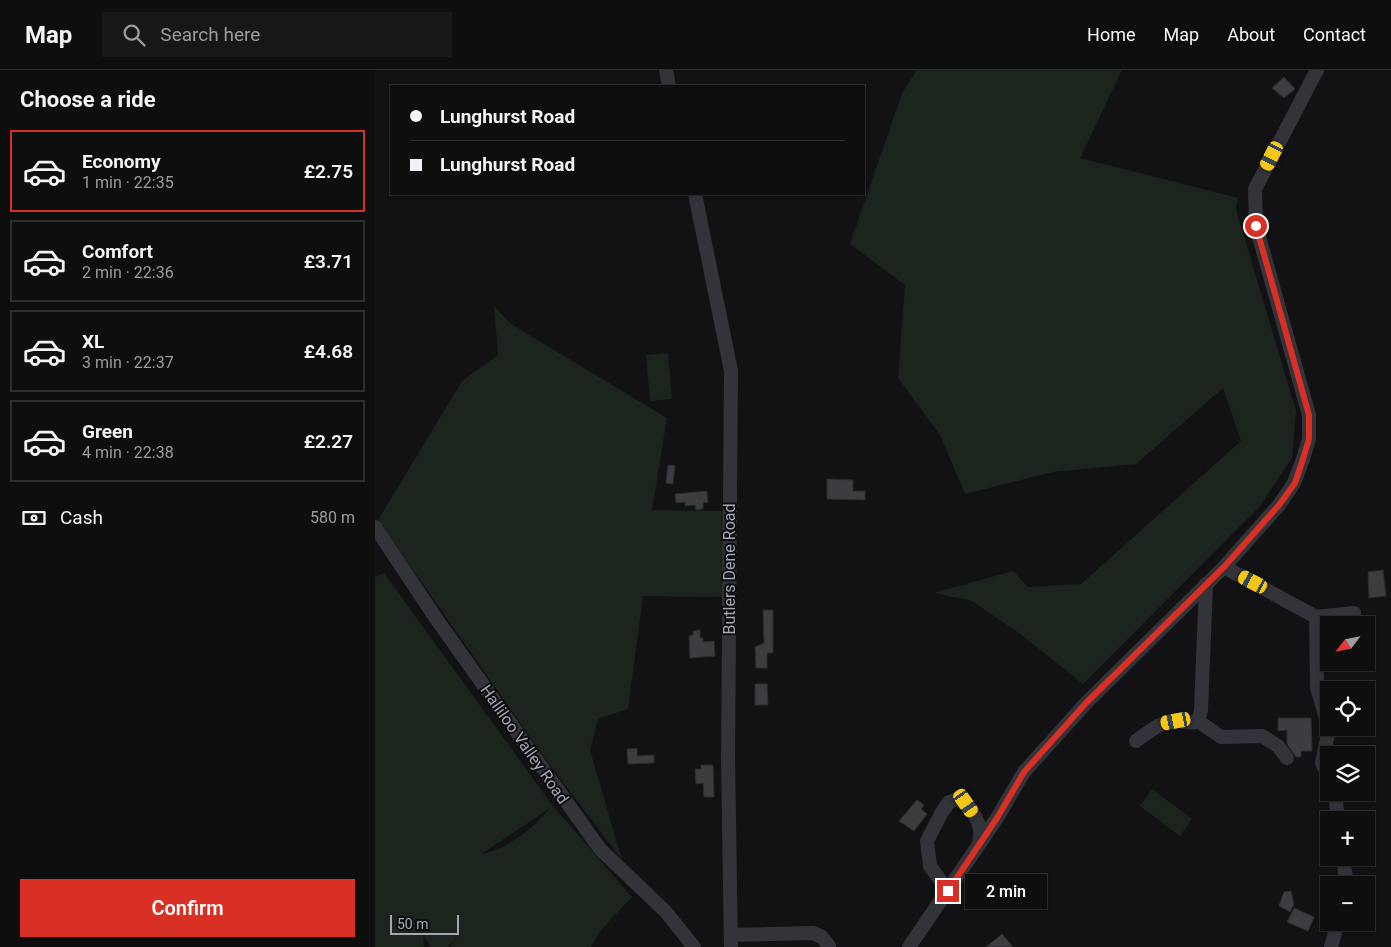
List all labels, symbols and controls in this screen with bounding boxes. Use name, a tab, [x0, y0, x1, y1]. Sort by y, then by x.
search box	[102, 12, 452, 57]
text: Map	[25, 21, 72, 49]
icon: search	[120, 21, 148, 49]
text: Search here	[160, 23, 260, 46]
text: Home	[1087, 24, 1136, 45]
text: Map	[1164, 24, 1199, 45]
text: About	[1227, 24, 1275, 45]
text: Contact	[1303, 24, 1366, 45]
text: Choose a ride	[20, 87, 156, 112]
text: Lunghurst Road	[440, 105, 575, 128]
car	[1258, 139, 1285, 173]
icon: car	[22, 149, 67, 194]
text: Economy	[82, 150, 161, 173]
text: Lunghurst Road	[440, 153, 575, 176]
text: £2.75	[304, 160, 353, 183]
text: 1 min · 22:35	[82, 173, 174, 192]
route start	[1245, 215, 1267, 237]
icon: car	[22, 239, 67, 284]
text: Comfort	[82, 240, 153, 263]
text: £3.71	[304, 250, 353, 273]
text: 2 min · 22:36	[82, 263, 174, 282]
icon: car	[22, 329, 67, 374]
text: XL	[82, 330, 104, 353]
text: £4.68	[304, 340, 353, 363]
text: 3 min · 22:37	[82, 353, 174, 372]
icon: car	[22, 419, 67, 464]
text: Green	[82, 420, 133, 443]
text: £2.27	[304, 430, 353, 453]
text: 4 min · 22:38	[82, 443, 174, 462]
street label: Butlers Dene Road	[720, 503, 739, 635]
icon: cash	[20, 504, 48, 532]
text: Cash	[60, 506, 103, 529]
text: 580 m	[310, 508, 355, 527]
car	[1236, 568, 1269, 596]
north arrow	[1320, 616, 1375, 671]
map controls	[1320, 616, 1375, 931]
street label: Halliloo Valley Road	[476, 681, 573, 807]
button: locate	[1320, 681, 1375, 736]
car	[1159, 711, 1192, 731]
button: layers	[1320, 746, 1375, 801]
car	[951, 786, 980, 820]
button: +	[1320, 811, 1375, 866]
callout: 2 min	[965, 874, 1048, 908]
button: −	[1320, 876, 1375, 931]
button: Confirm	[20, 879, 355, 937]
route end	[937, 880, 959, 902]
text: 2 min	[986, 882, 1026, 901]
scale bar	[390, 912, 459, 935]
text: 50 m	[397, 916, 429, 932]

